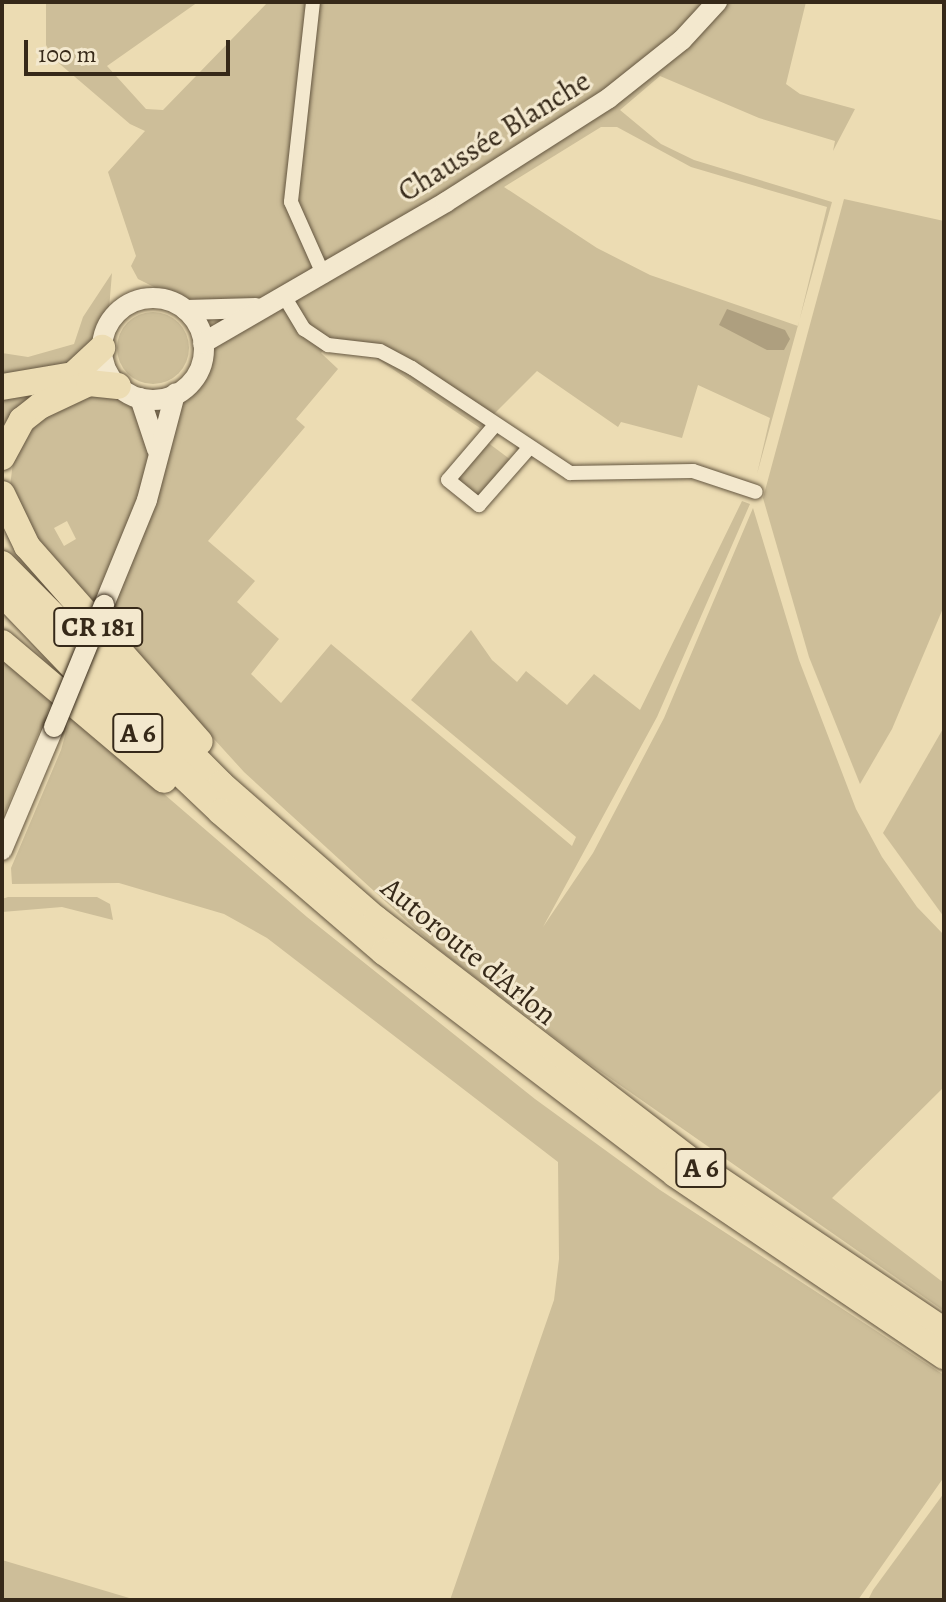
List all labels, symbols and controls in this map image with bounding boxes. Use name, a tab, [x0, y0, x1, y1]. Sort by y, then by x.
scale bar	[28, 24, 234, 74]
text: 100 m	[38, 38, 97, 70]
street label: Chaussée Blanche	[391, 63, 597, 209]
road number: CR 181	[52, 603, 144, 651]
road number: A 6	[112, 709, 164, 757]
street label: Autoroute d'Arlon	[374, 869, 564, 1033]
road number: A 6	[675, 1144, 727, 1192]

